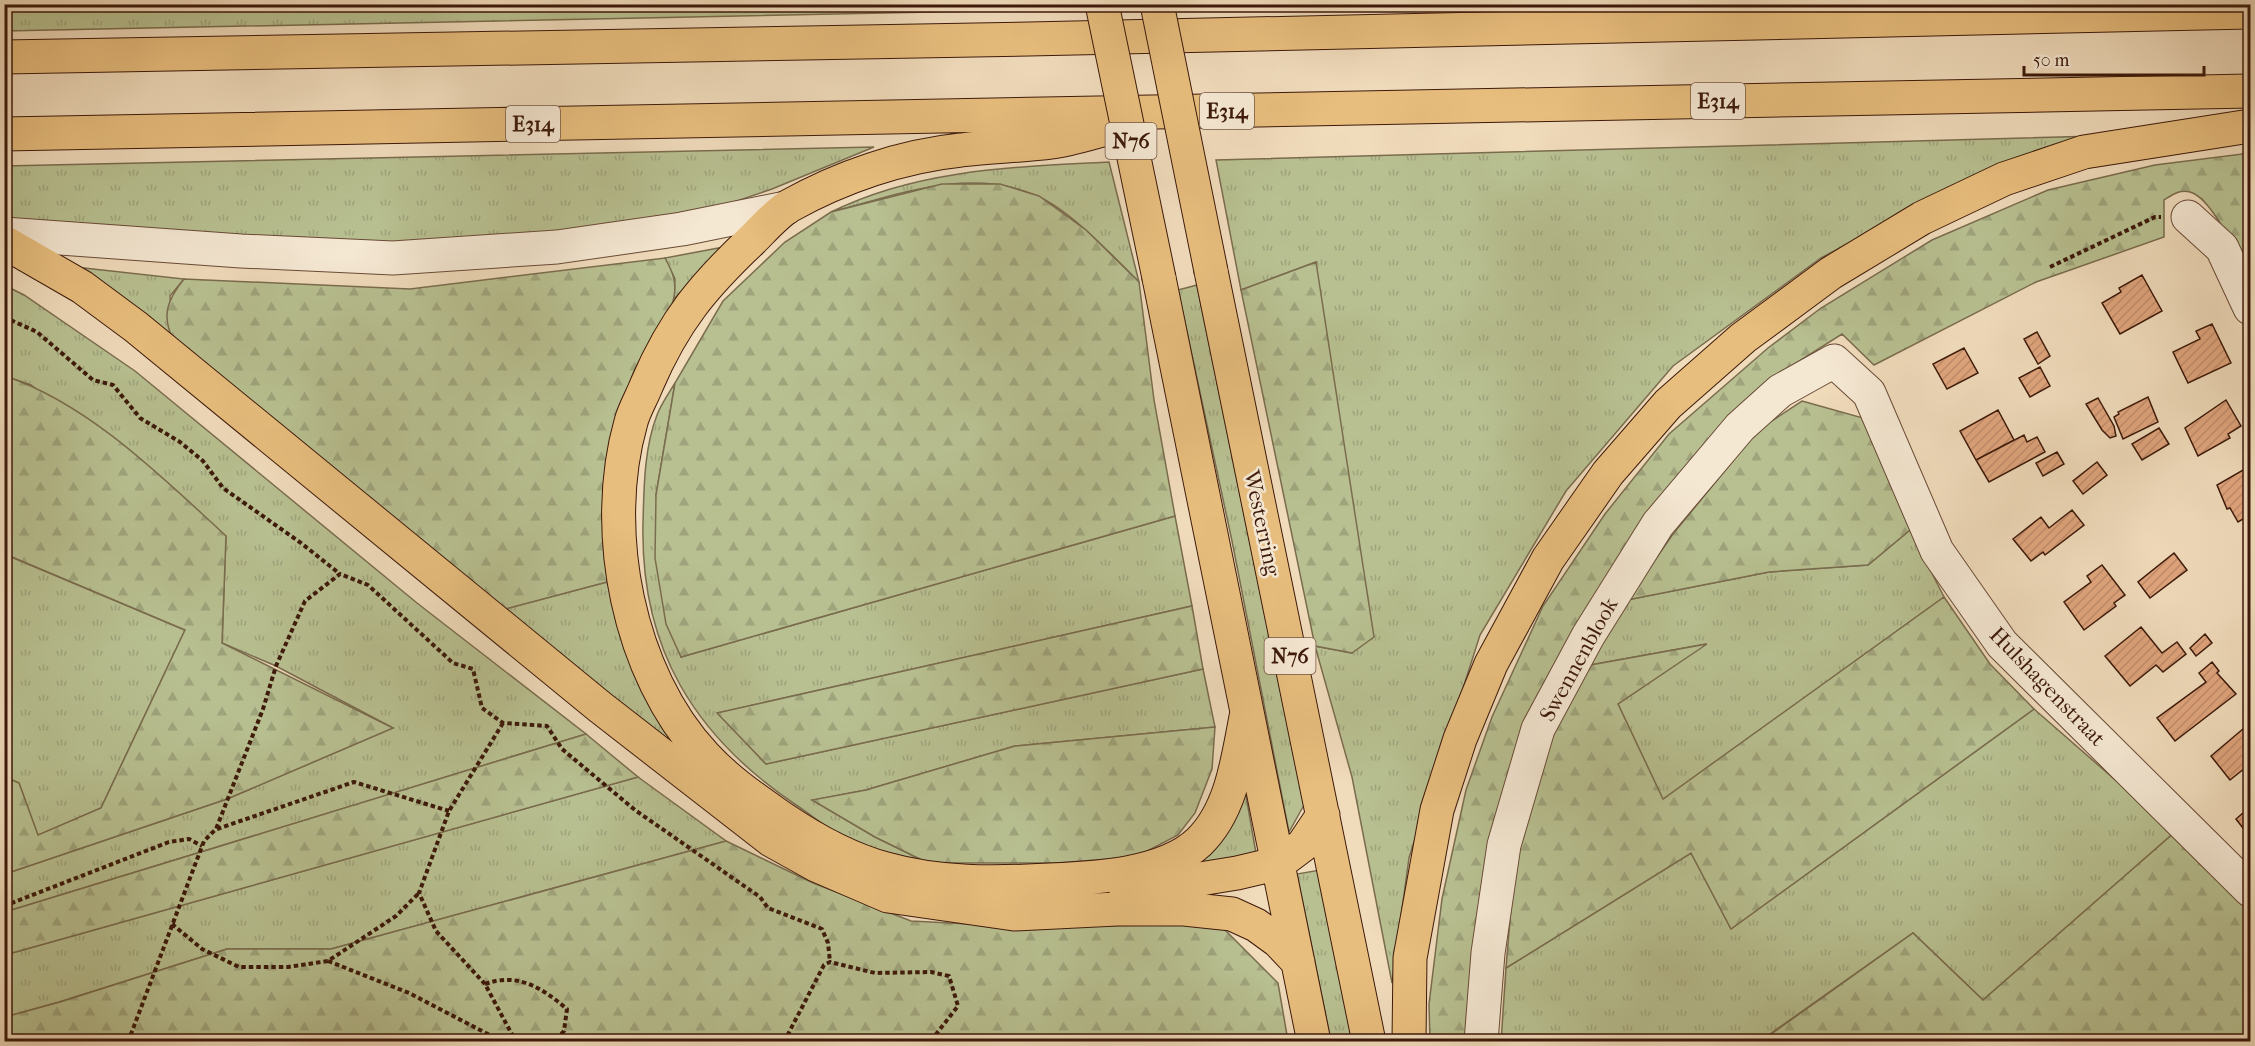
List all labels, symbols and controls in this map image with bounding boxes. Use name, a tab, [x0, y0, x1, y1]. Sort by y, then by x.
scale bar	[2024, 39, 2204, 77]
text: 50 m	[2033, 50, 2070, 71]
road number: E314	[1691, 83, 1745, 119]
road number: E314	[1200, 93, 1254, 129]
road number: E314	[506, 106, 560, 142]
road number: N76	[1106, 123, 1156, 159]
street label: Westerring	[1238, 467, 1286, 579]
street label: Swennenblook	[1534, 592, 1624, 726]
street label: Hulshagenstraat	[1984, 622, 2111, 752]
road number: N76	[1264, 638, 1316, 674]

